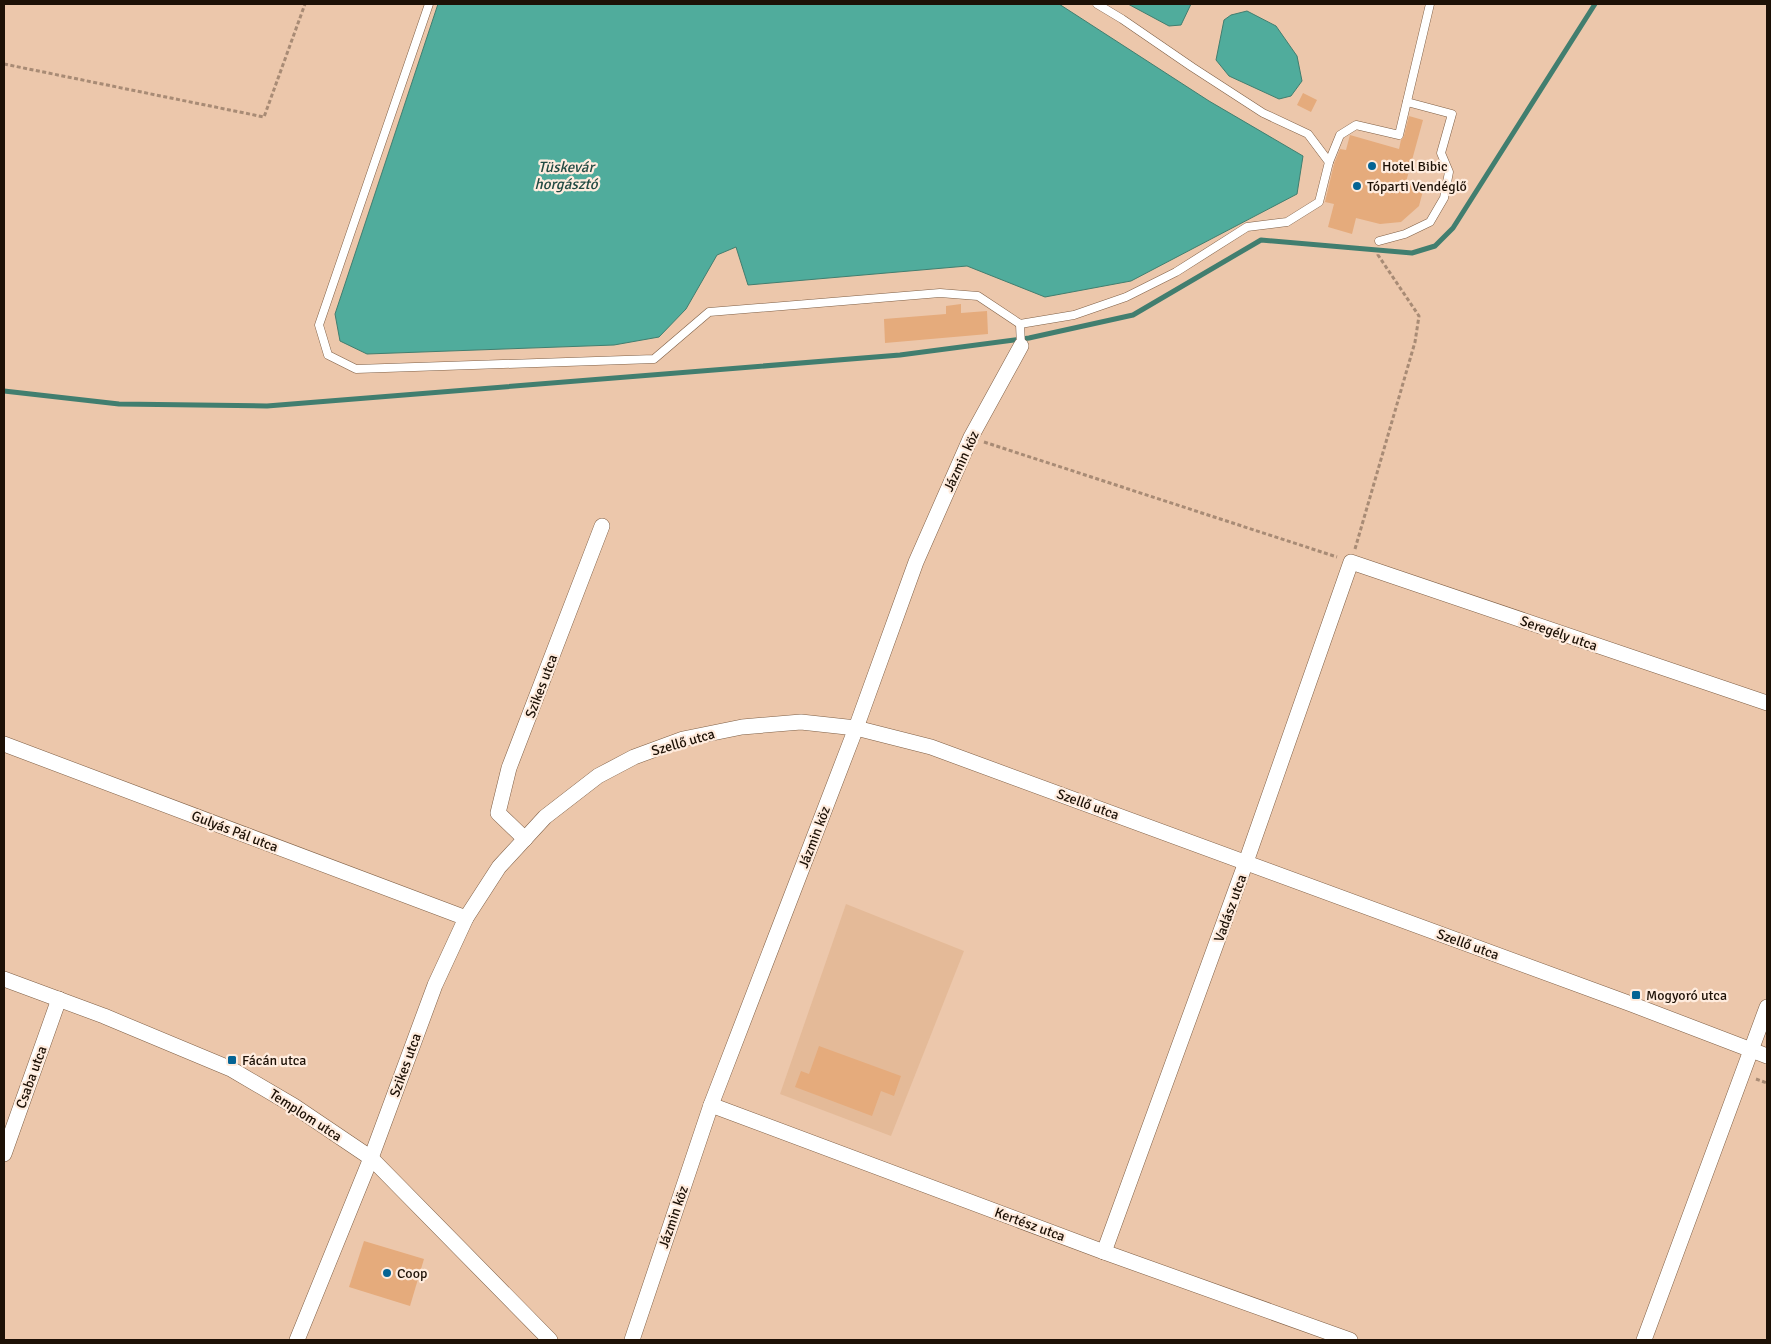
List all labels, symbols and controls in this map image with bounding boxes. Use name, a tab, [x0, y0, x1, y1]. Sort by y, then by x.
water label: Tüskevár horgásztó	[534, 158, 599, 193]
place label: Hotel Bibic	[1382, 158, 1448, 175]
marker: Hotel Bibic	[1366, 160, 1378, 172]
place label: Tóparti Vendéglő	[1367, 178, 1467, 195]
marker: Tóparti Vendéglő	[1351, 180, 1363, 192]
street label: Jázmin köz	[940, 428, 983, 494]
street label: Seregély utca	[1518, 612, 1600, 655]
street label: Szikes utca	[522, 652, 561, 720]
street label: Szellő utca	[649, 725, 717, 760]
street label: Szellő utca	[1054, 785, 1121, 824]
street label: Jázmin köz	[795, 804, 834, 871]
street label: Gulyás Pál utca	[189, 807, 280, 856]
street label: Vadász utca	[1210, 872, 1251, 944]
street label: Szellő utca	[1434, 925, 1501, 964]
place label: Mogyoró utca	[1646, 987, 1727, 1004]
marker: Mogyoró utca	[1630, 989, 1642, 1001]
street label: Szikes utca	[386, 1031, 425, 1099]
street label: Csaba utca	[12, 1044, 51, 1111]
place label: Fácán utca	[242, 1052, 306, 1069]
marker: Fácán utca	[226, 1054, 238, 1066]
street label: Templom utca	[266, 1086, 345, 1145]
street label: Jázmin köz	[655, 1184, 692, 1251]
street label: Kertész utca	[992, 1204, 1067, 1245]
place label: Coop	[397, 1265, 427, 1282]
marker: Coop	[381, 1267, 393, 1279]

